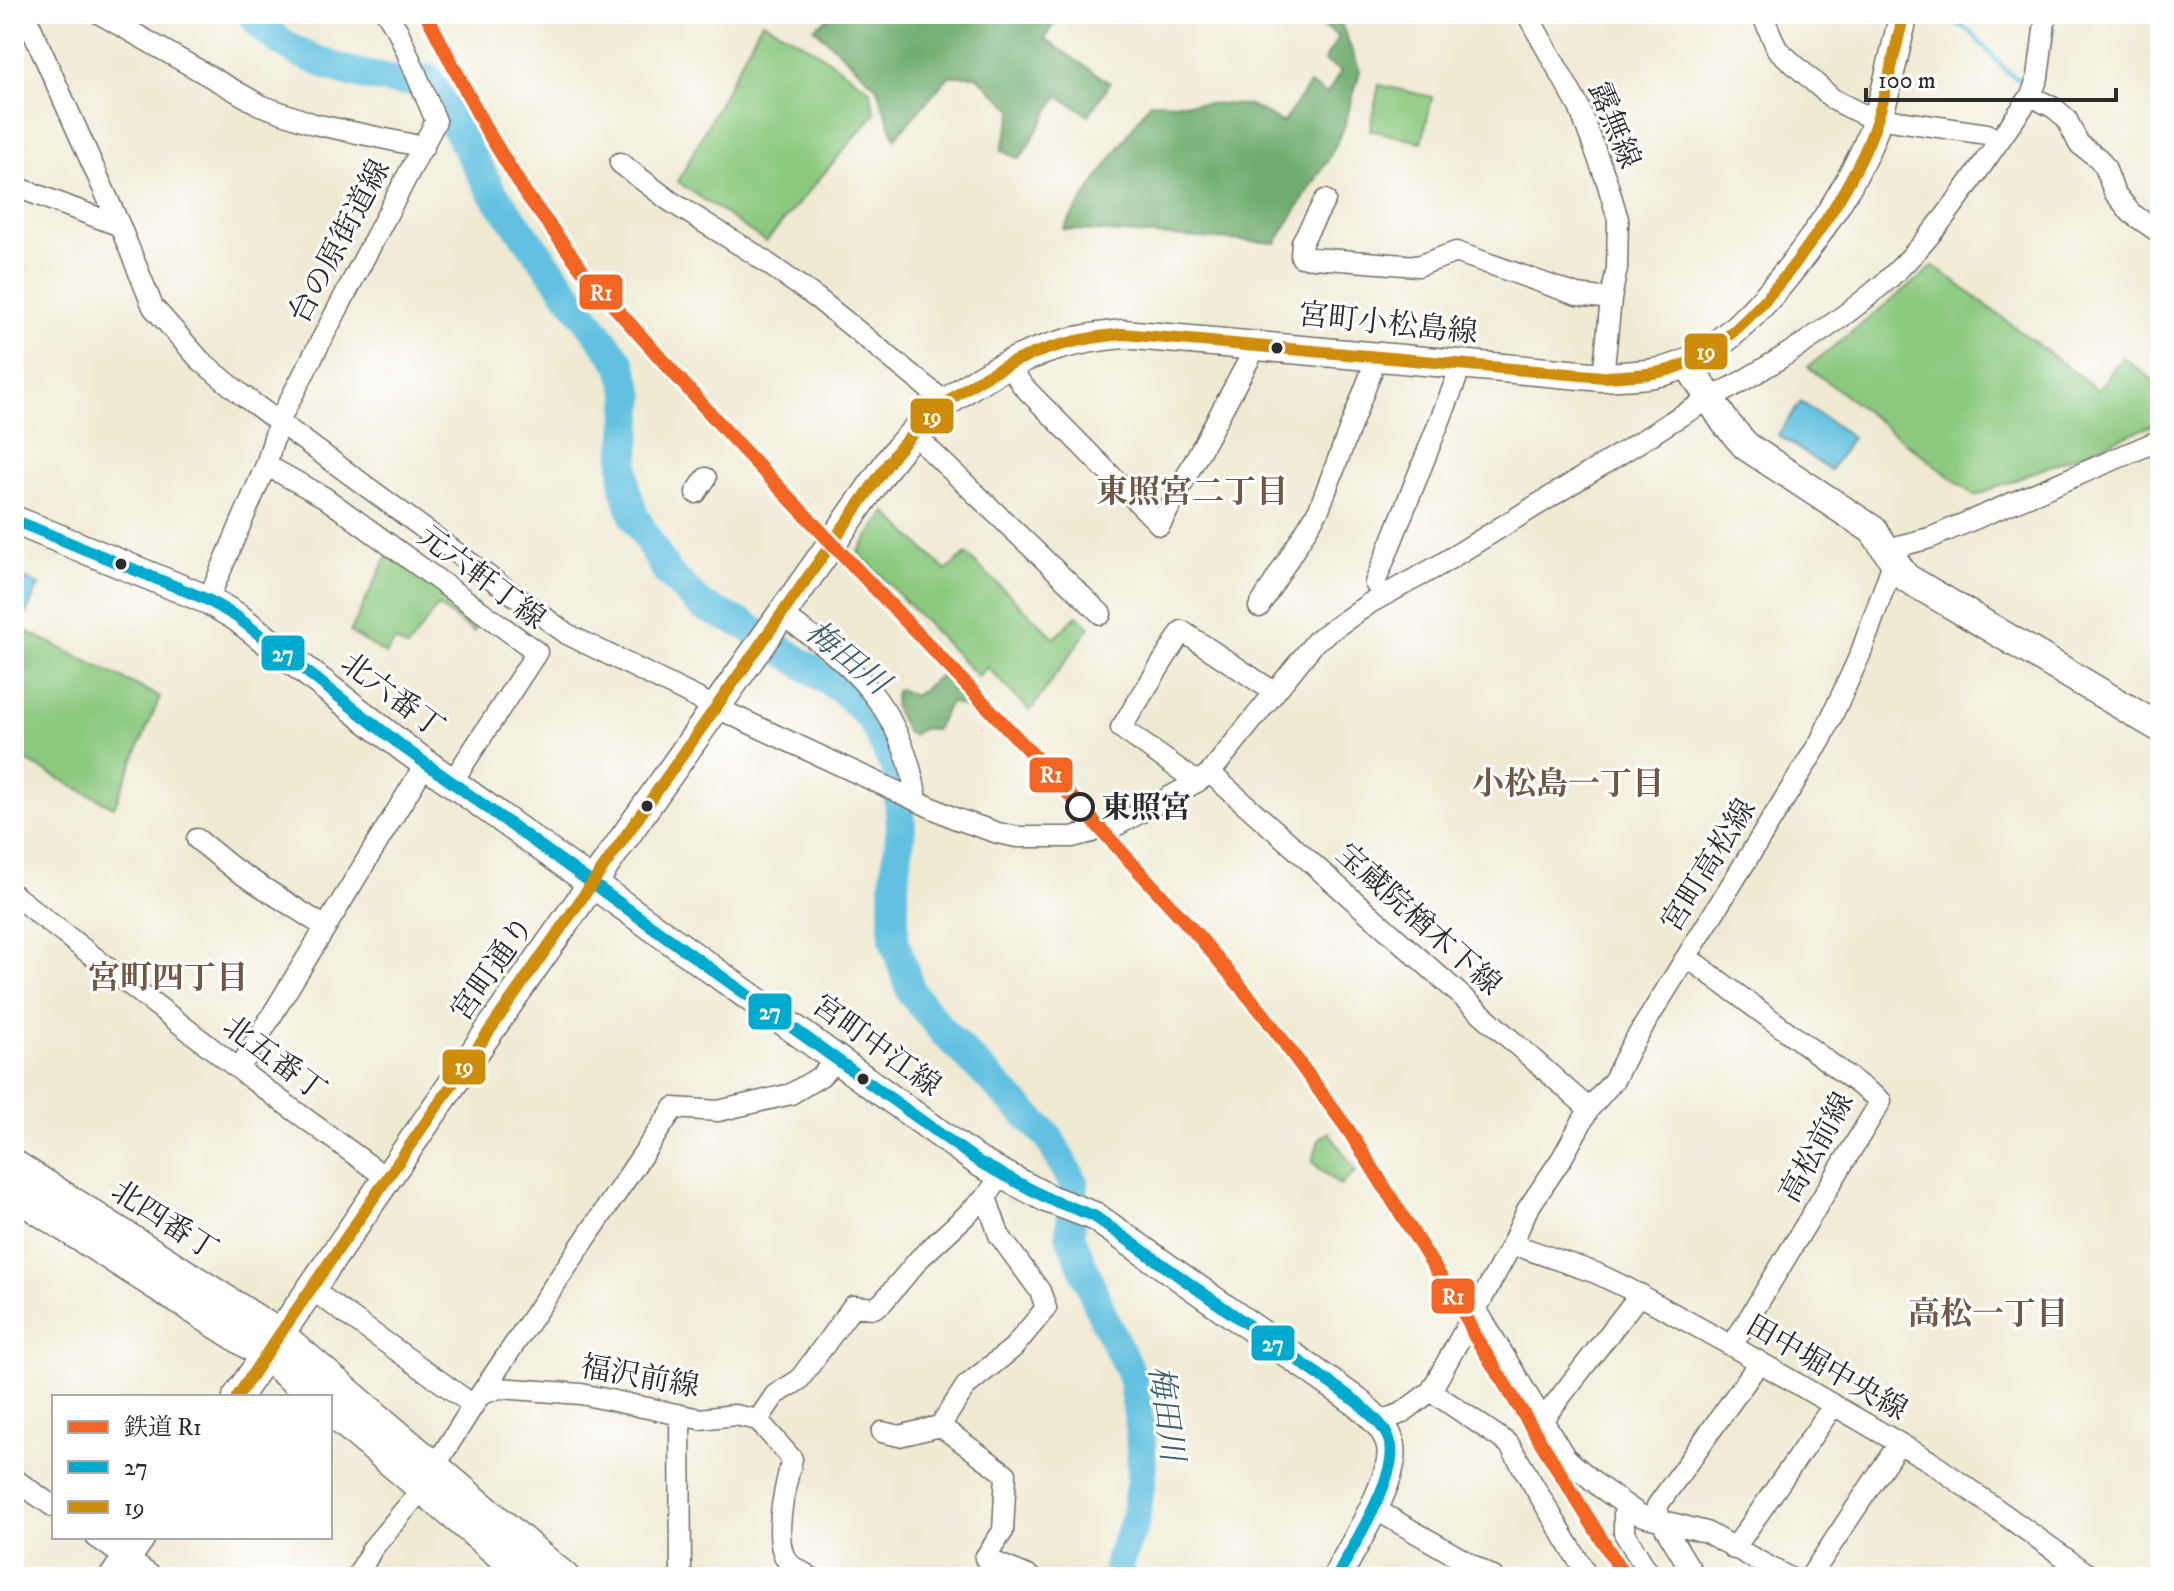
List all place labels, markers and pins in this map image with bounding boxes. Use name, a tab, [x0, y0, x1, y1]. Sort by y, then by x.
unlabelled marker	[1269, 340, 1285, 356]
unlabelled marker	[113, 556, 129, 572]
place label: 東照宮	[1101, 790, 1191, 827]
marker: 東照宮	[1066, 793, 1094, 821]
unlabelled marker	[639, 798, 655, 814]
unlabelled marker	[855, 1071, 871, 1087]

